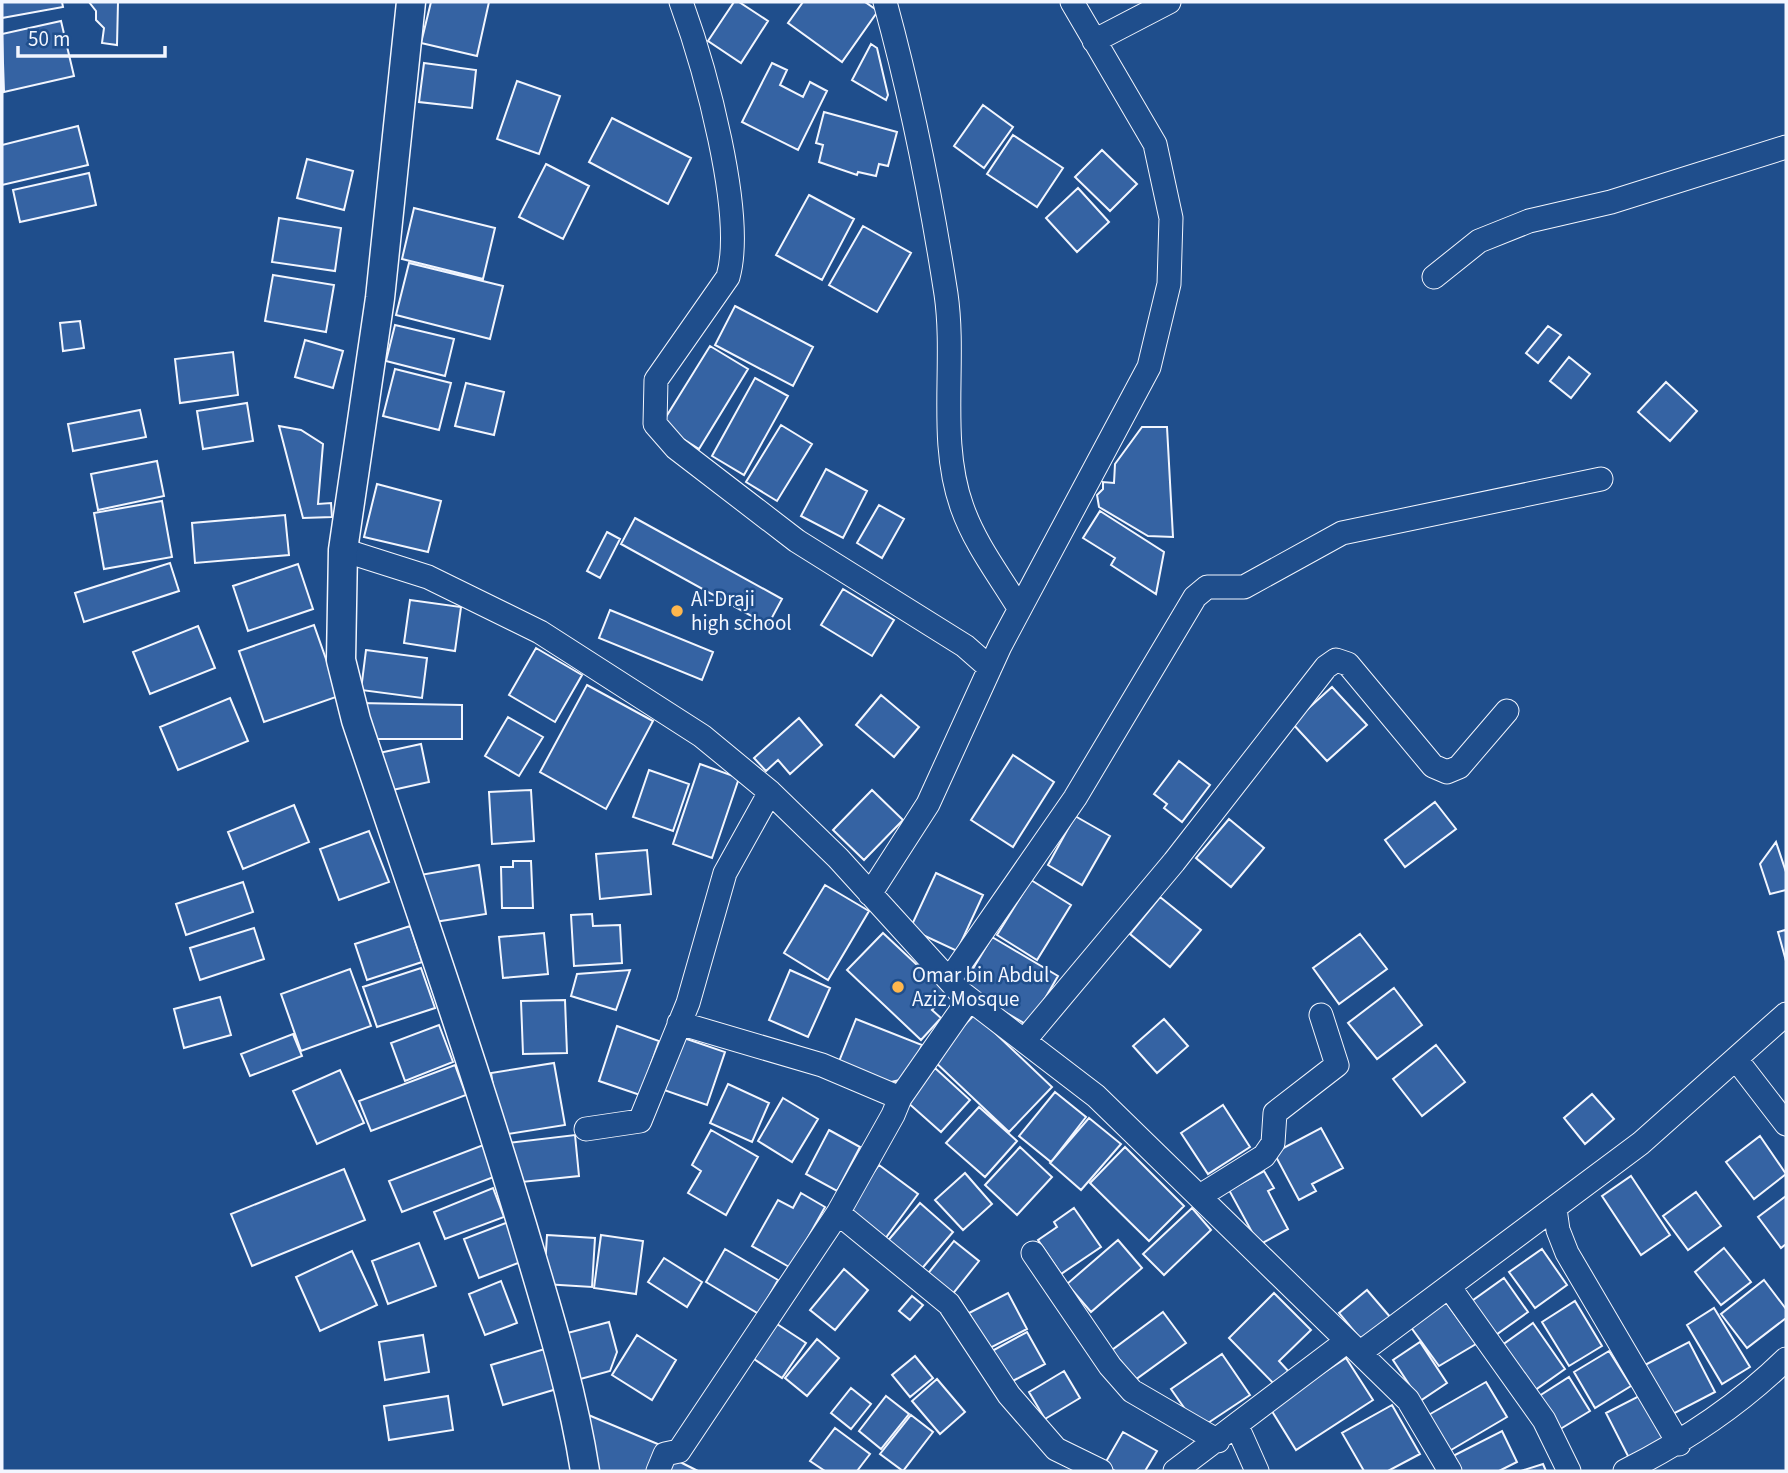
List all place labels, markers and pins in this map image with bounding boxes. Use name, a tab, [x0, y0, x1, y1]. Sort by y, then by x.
place label: Al-Draji high school	[691, 584, 792, 638]
marker: Al-Draji high school	[669, 603, 685, 619]
place label: Omar bin Abdul Aziz Mosque	[912, 960, 1049, 1014]
marker: Omar bin Abdul Aziz Mosque	[890, 979, 906, 995]

